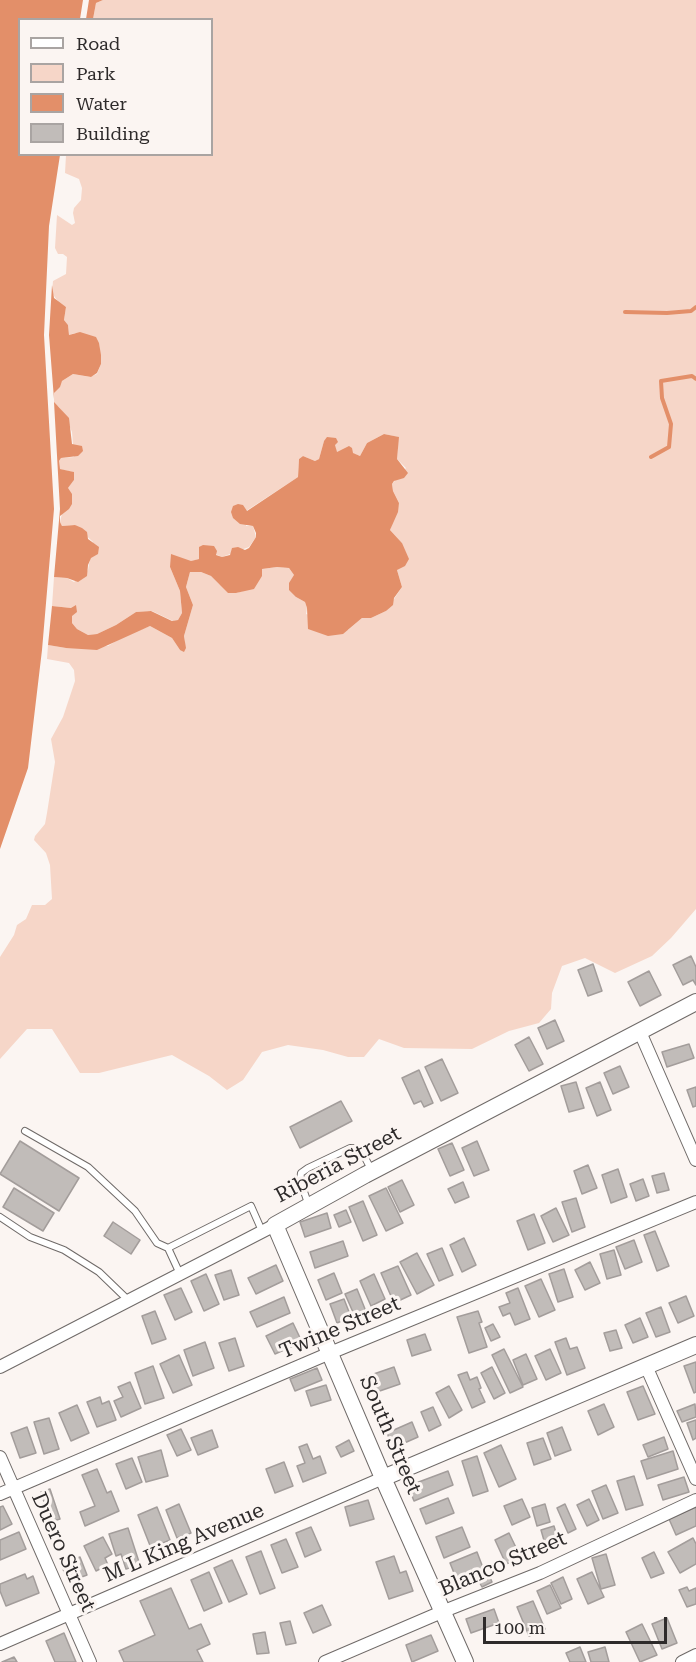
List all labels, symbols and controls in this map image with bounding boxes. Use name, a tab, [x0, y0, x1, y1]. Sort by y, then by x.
legend	[18, 18, 213, 156]
text: Road	[76, 33, 120, 54]
text: Park	[76, 63, 116, 84]
text: Water	[76, 93, 127, 114]
text: Building	[76, 123, 150, 144]
street label: Riberia Street	[271, 1121, 405, 1209]
street label: Twine Street	[276, 1291, 404, 1365]
street label: South Street	[354, 1372, 426, 1498]
street label: Duero Street	[26, 1489, 100, 1615]
street label: M L King Avenue	[100, 1498, 268, 1588]
street label: Blanco Street	[436, 1526, 570, 1602]
scale bar	[486, 1605, 670, 1643]
text: 100 m	[494, 1617, 545, 1638]

